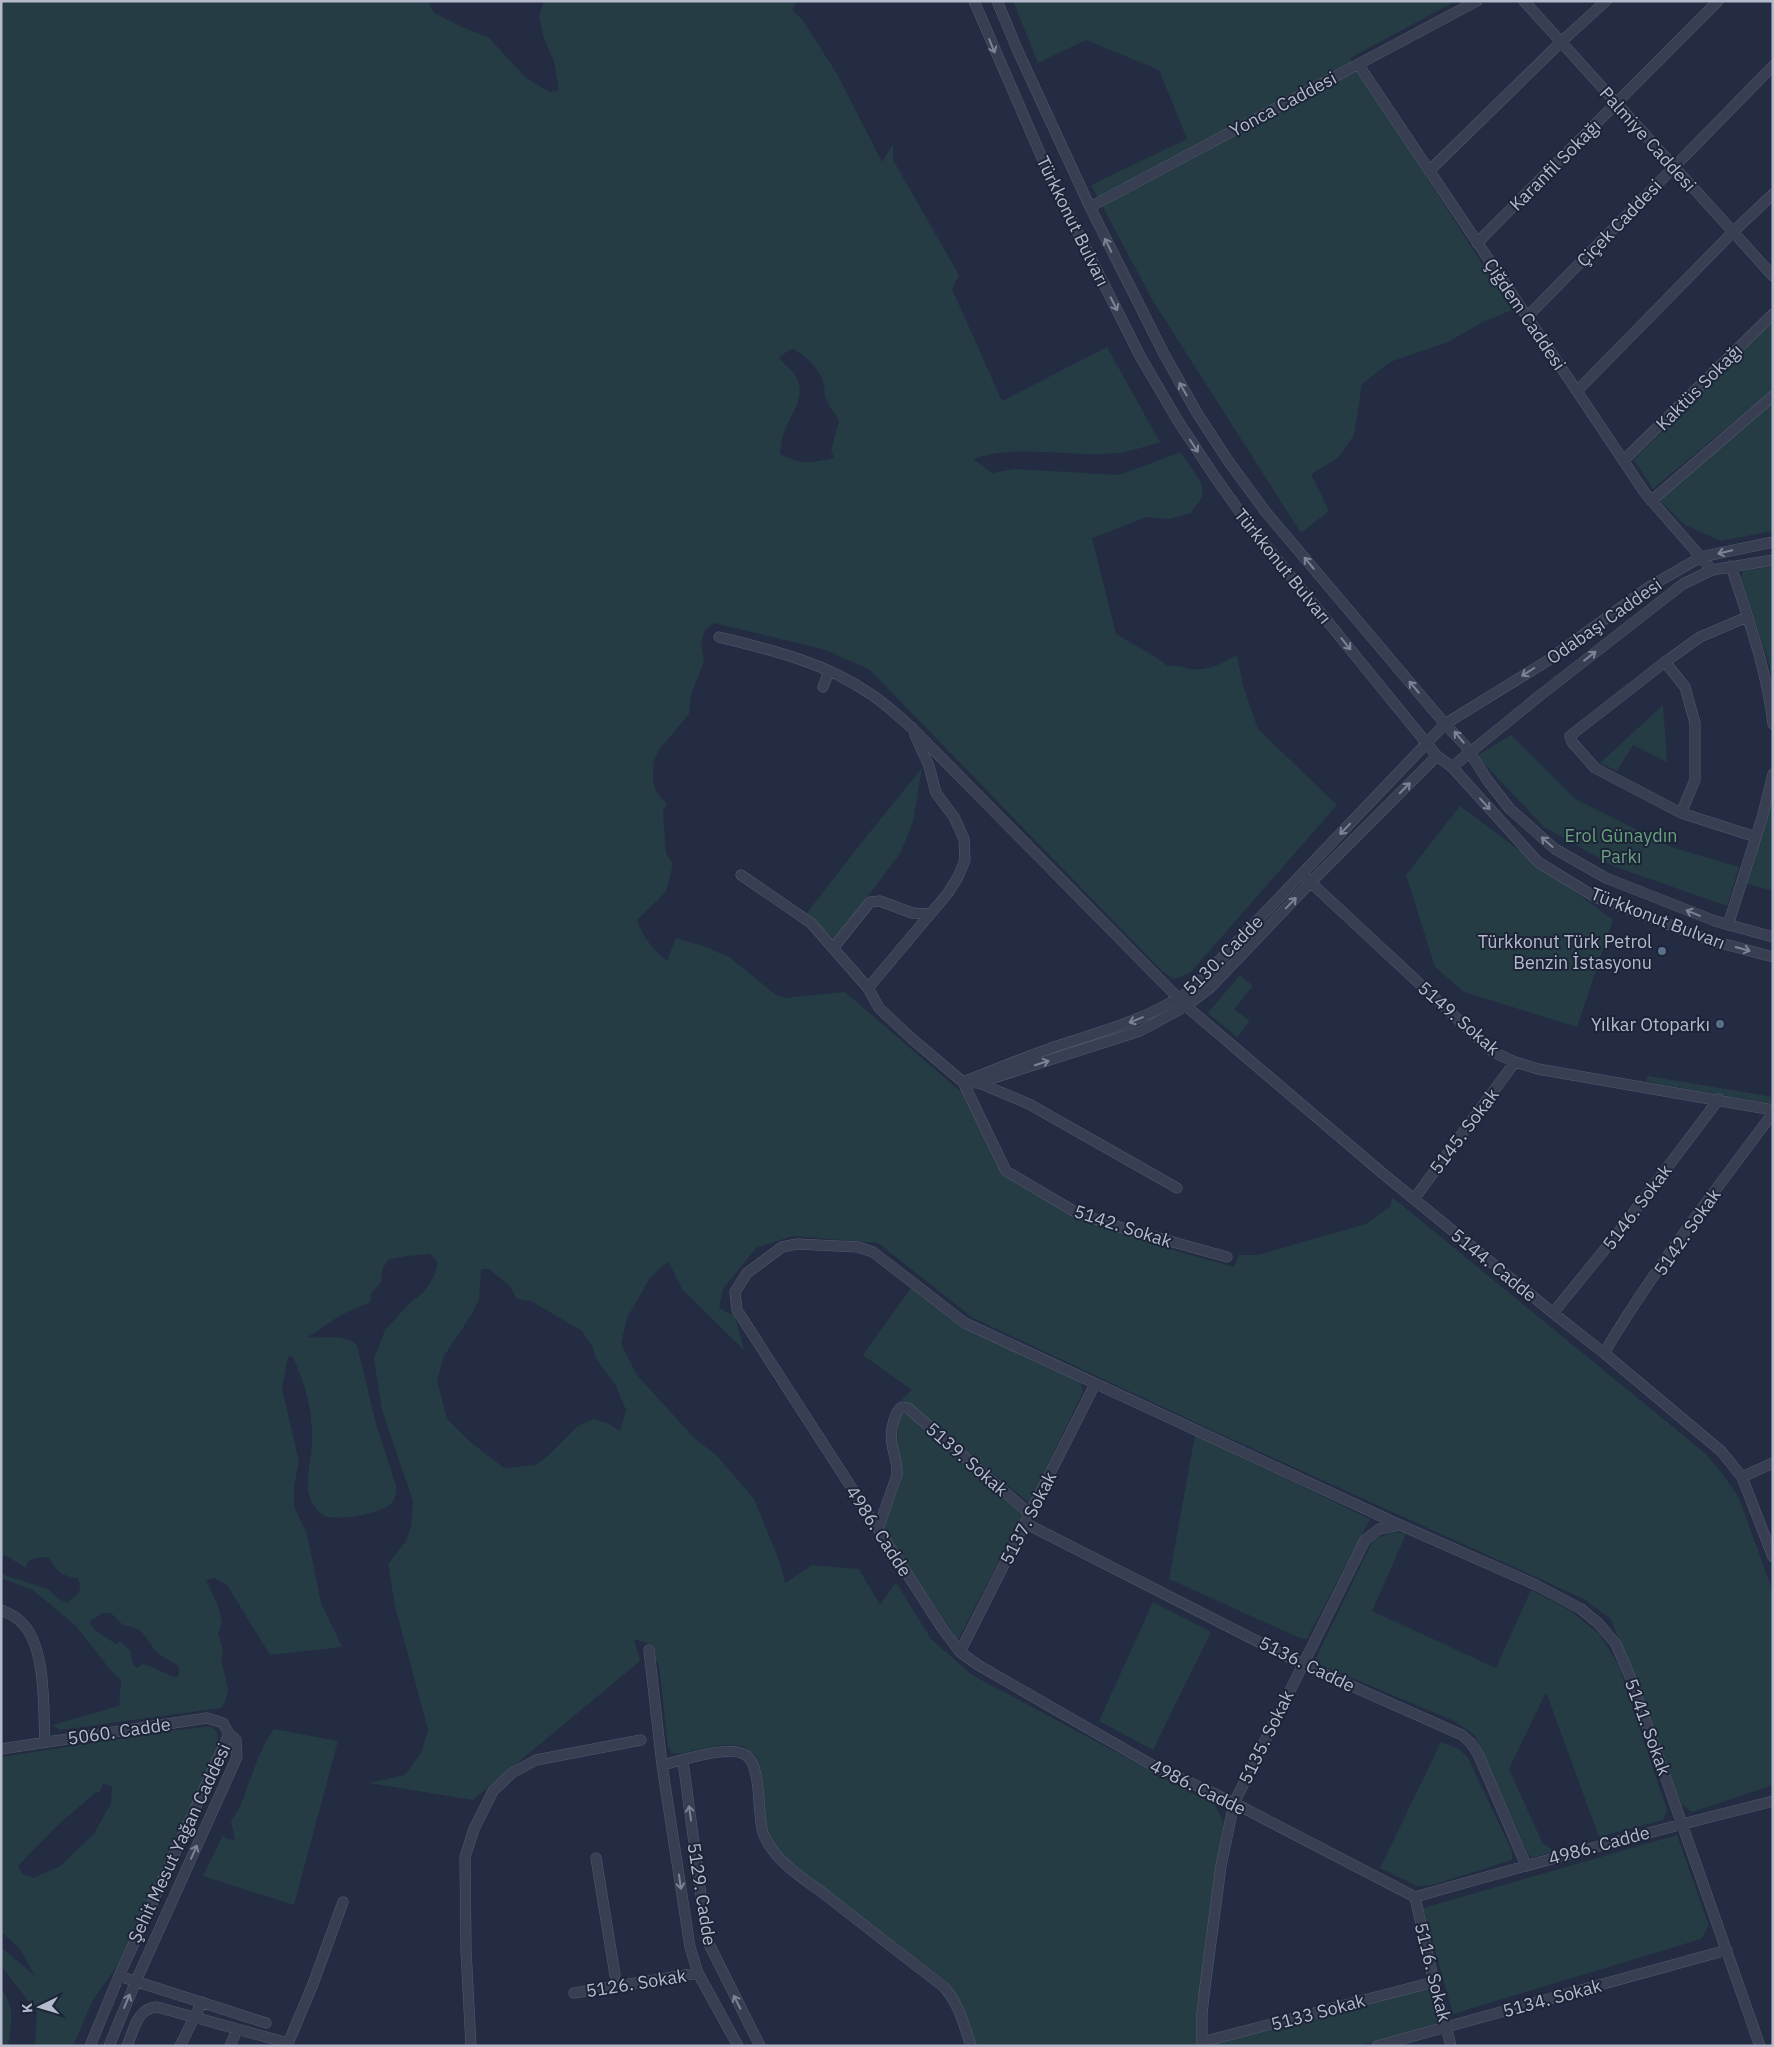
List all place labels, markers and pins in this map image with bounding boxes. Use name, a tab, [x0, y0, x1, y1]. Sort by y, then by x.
place label: Türkkonut Türk Petrol Benzin İstasyonu	[1478, 930, 1652, 974]
marker: Türkkonut Türk Petrol Benzin İstasyonu	[1656, 945, 1668, 957]
place label: Yılkar Otoparkı	[1591, 1013, 1710, 1036]
marker: Yılkar Otoparkı	[1714, 1018, 1726, 1030]

